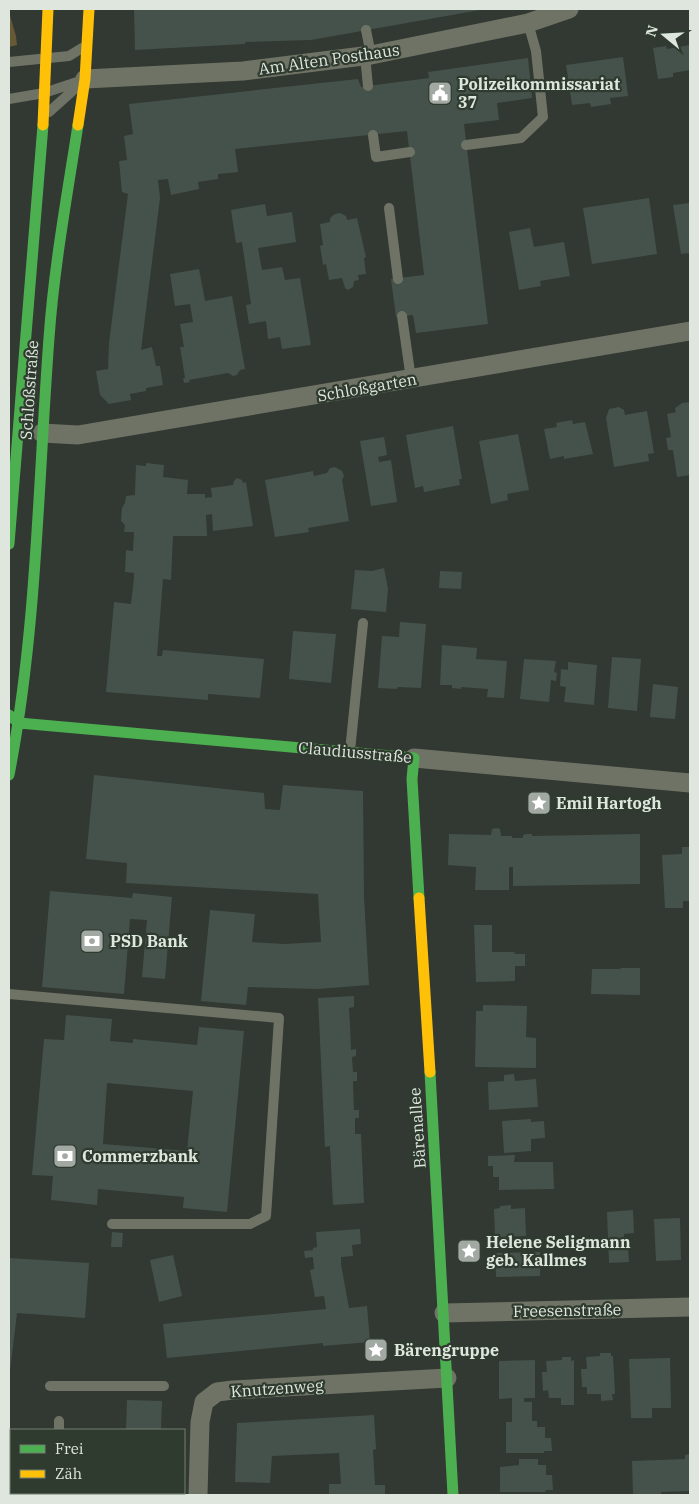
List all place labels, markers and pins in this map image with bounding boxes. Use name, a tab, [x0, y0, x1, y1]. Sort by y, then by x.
place label: Polizeikommissariat 37	[458, 74, 620, 112]
public building icon: Polizeikommissariat 37	[427, 80, 453, 106]
place icon: Emil Hartogh	[526, 790, 552, 816]
place label: Emil Hartogh	[556, 793, 662, 813]
bank icon: PSD Bank	[79, 928, 105, 954]
place label: PSD Bank	[110, 931, 188, 951]
bank icon: Commerzbank	[52, 1143, 78, 1169]
place label: Commerzbank	[82, 1146, 198, 1166]
place label: Helene Seligmann geb. Kallmes	[486, 1232, 631, 1270]
place icon: Helene Seligmann geb. Kallmes	[456, 1238, 482, 1264]
place icon: Bärengruppe	[363, 1337, 389, 1363]
place label: Bärengruppe	[394, 1340, 499, 1360]

